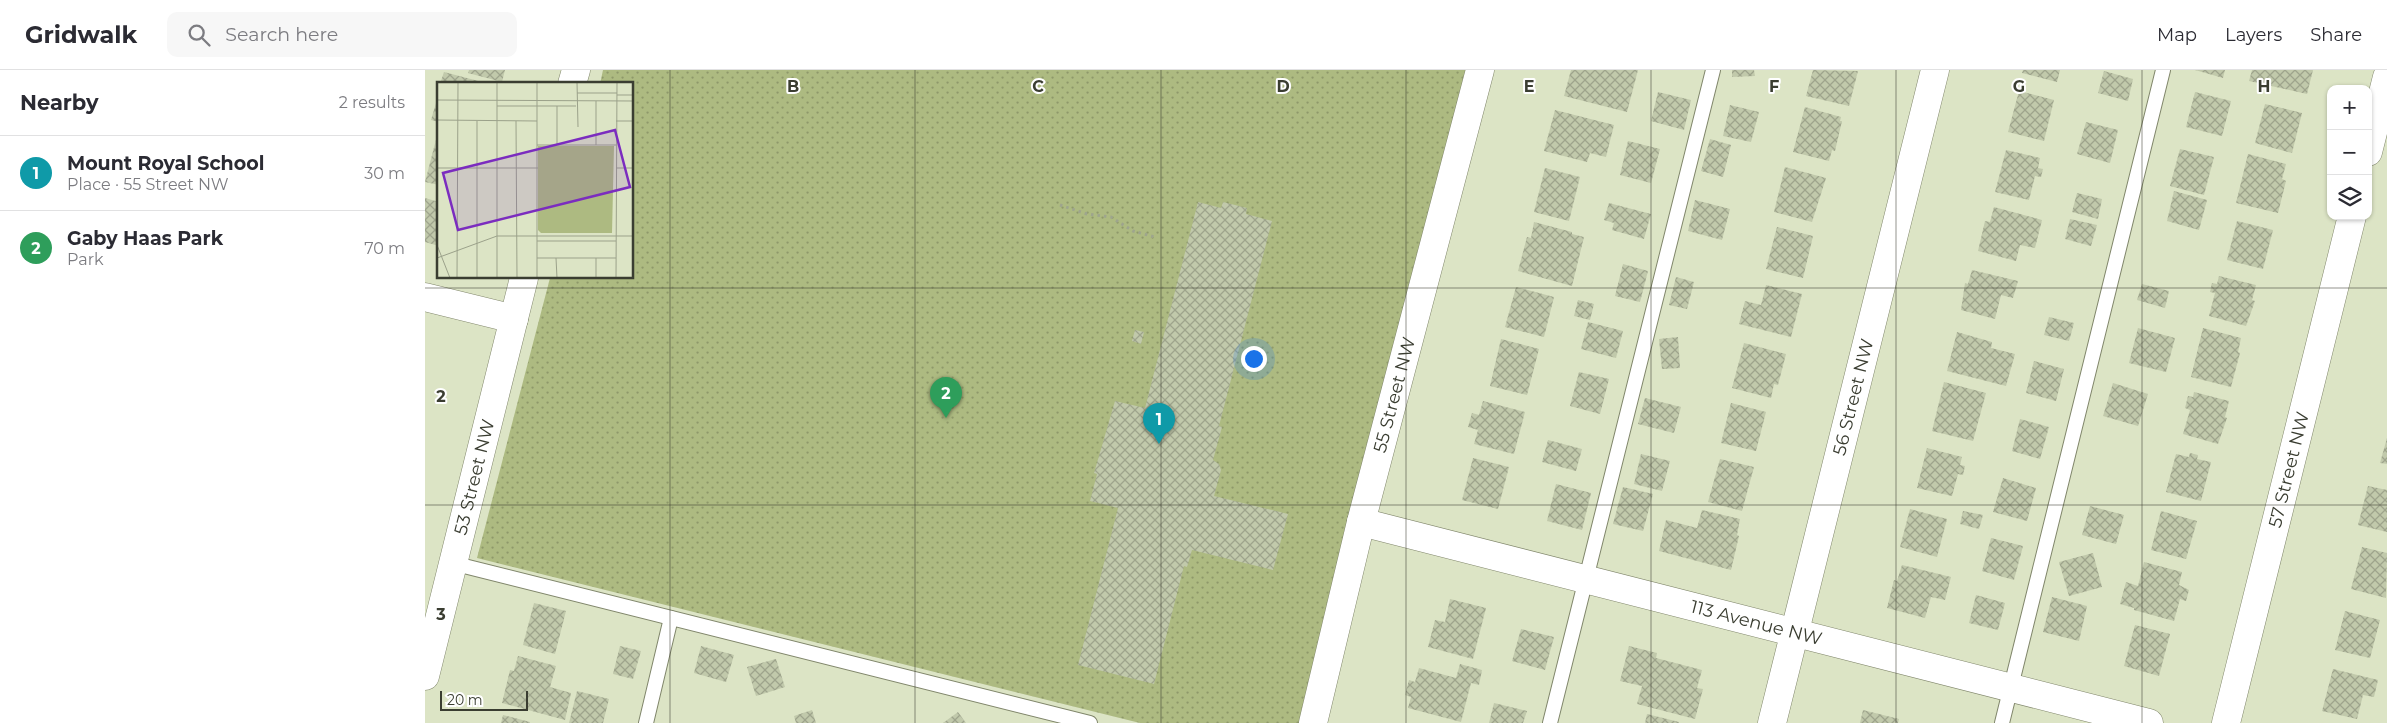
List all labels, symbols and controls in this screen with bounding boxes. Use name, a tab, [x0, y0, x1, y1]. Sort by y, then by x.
search box	[167, 12, 517, 57]
text: Gridwalk	[25, 20, 137, 49]
icon: search	[185, 21, 213, 49]
text: Search here	[225, 23, 338, 46]
text: Map	[2157, 24, 2197, 46]
text: Layers	[2225, 24, 2282, 46]
text: Share	[2310, 24, 2362, 46]
text: B	[787, 77, 799, 96]
text: C	[1032, 77, 1044, 96]
text: D	[1276, 77, 1290, 96]
text: E	[1524, 77, 1534, 96]
text: F	[1769, 77, 1779, 96]
text: G	[2013, 77, 2025, 96]
text: H	[2258, 77, 2270, 96]
inset map	[437, 82, 634, 279]
map controls	[2327, 85, 2372, 220]
button: +	[2327, 85, 2372, 130]
text: Nearby	[20, 90, 99, 115]
text: 2 results	[339, 93, 405, 112]
button: −	[2327, 130, 2372, 175]
text: Mount Royal School	[67, 152, 264, 175]
text: 1	[33, 164, 39, 183]
text: 30 m	[364, 164, 405, 183]
text: Place · 55 Street NW	[67, 175, 229, 194]
button: layers	[2327, 175, 2372, 220]
text: Gaby Haas Park	[67, 227, 223, 250]
text: 2	[31, 239, 41, 258]
text: 70 m	[364, 239, 405, 258]
text: Park	[67, 250, 104, 269]
street label: 55 Street NW	[1369, 335, 1420, 455]
street label: 56 Street NW	[1828, 336, 1879, 458]
your location	[1241, 346, 1267, 372]
pin: 2	[930, 377, 962, 418]
text: 2	[436, 387, 446, 406]
pin: 1	[1143, 403, 1175, 444]
street label: 57 Street NW	[2264, 409, 2314, 530]
street label: 53 Street NW	[450, 417, 499, 537]
street label: 113 Avenue NW	[1688, 596, 1824, 650]
text: 3	[435, 605, 446, 624]
scale bar	[440, 688, 527, 711]
text: 20 m	[447, 691, 483, 709]

